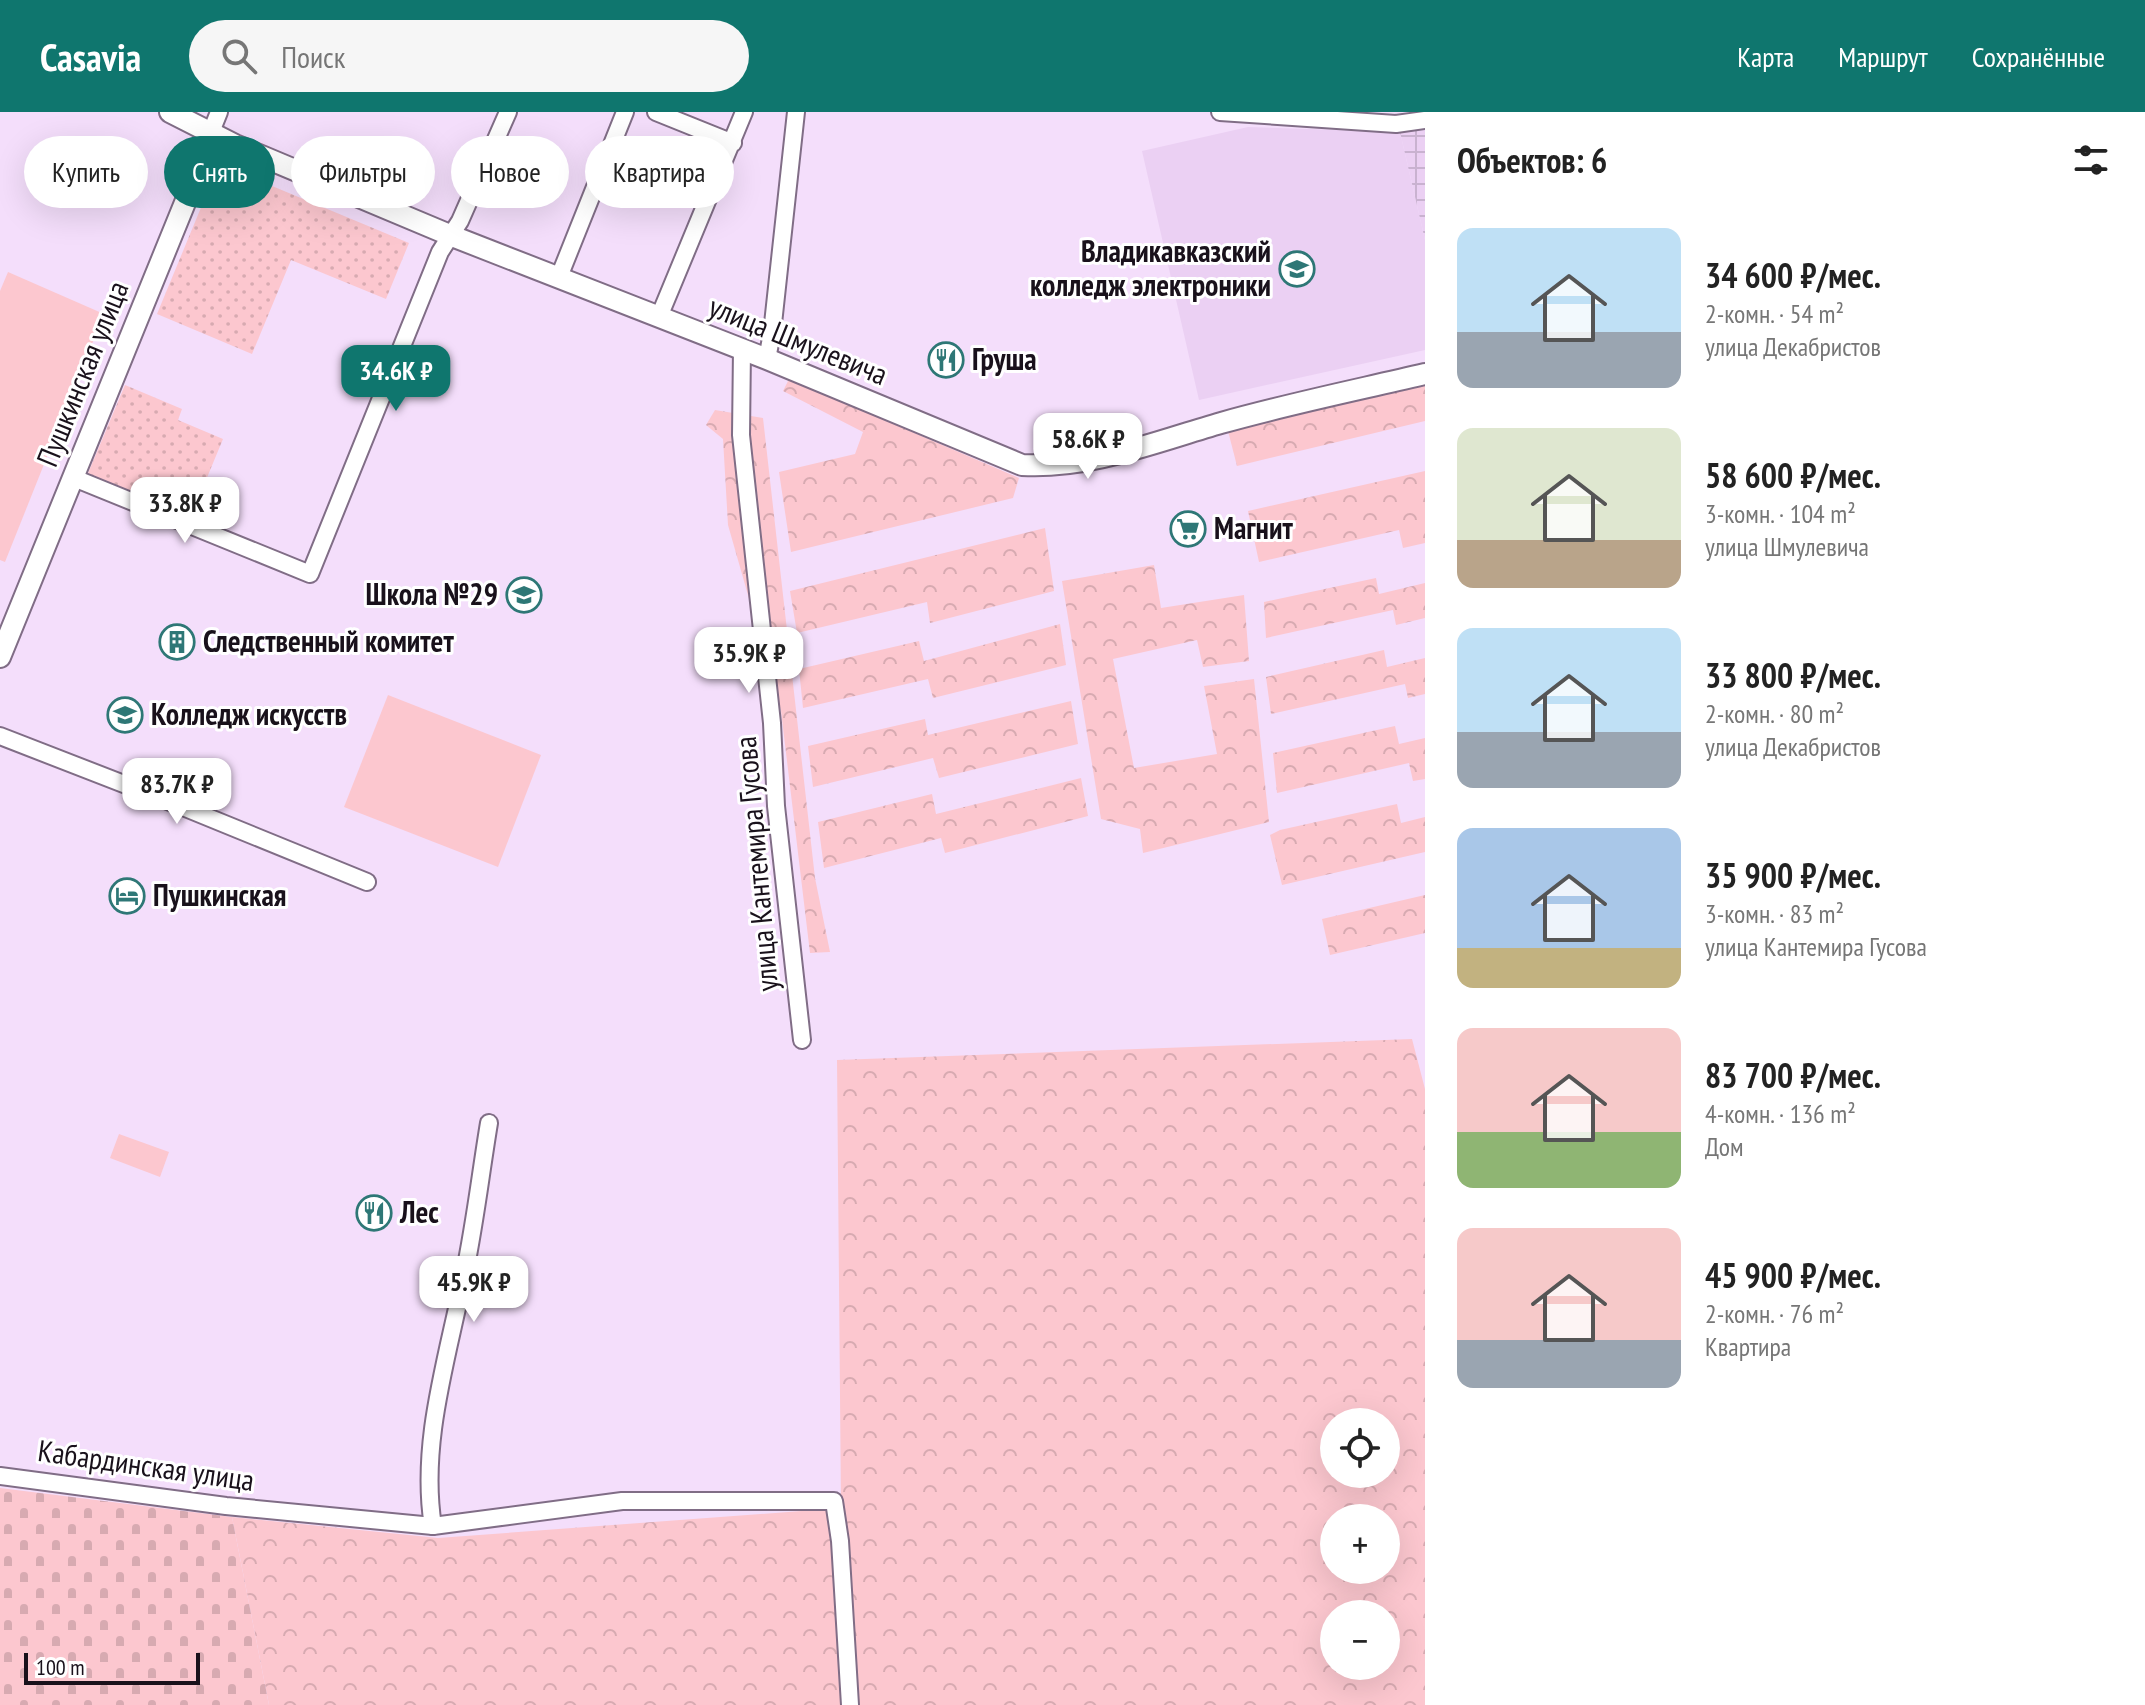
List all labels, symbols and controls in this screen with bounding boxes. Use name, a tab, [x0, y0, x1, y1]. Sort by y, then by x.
search box	[189, 20, 749, 92]
text: Casavia	[40, 32, 141, 81]
icon: search	[217, 34, 261, 78]
text: Поиск	[281, 37, 345, 76]
text: Карта	[1737, 38, 1794, 75]
text: Маршрут	[1838, 38, 1928, 75]
text: Сохранённые	[1972, 38, 2105, 75]
chip: Купить	[24, 136, 148, 208]
chip: Снять	[164, 136, 275, 208]
chip: Фильтры	[291, 136, 435, 208]
chip: Новое	[451, 136, 569, 208]
chip: Квартира	[585, 136, 734, 208]
text: Объектов: 6	[1457, 138, 1607, 182]
icon: filters	[2069, 138, 2113, 182]
place label: Владикавказский колледж электроники	[1030, 231, 1271, 304]
school or university icon: Владикавказский колледж электроники	[1278, 250, 1316, 288]
text: 34 600 ₽/мес.	[1705, 253, 1881, 297]
icon: home	[1521, 260, 1617, 356]
street label: Пушкинская улица	[27, 275, 136, 472]
street label: улица Шмулевича	[704, 286, 894, 393]
text: 2-комн. · 54 m²	[1705, 297, 1844, 330]
text: улица Декабристов	[1705, 330, 1881, 363]
place label: Груша	[972, 339, 1037, 378]
restaurant icon: Груша	[927, 341, 965, 379]
pin: 34.6K ₽	[322, 345, 470, 413]
text: 34.6K ₽	[359, 354, 433, 387]
pin: 58.6K ₽	[1014, 413, 1162, 481]
text: 58.6K ₽	[1051, 422, 1125, 455]
text: 58 600 ₽/мес.	[1705, 453, 1881, 497]
icon: home	[1521, 460, 1617, 556]
pin: 33.8K ₽	[111, 477, 259, 545]
text: 33.8K ₽	[148, 486, 222, 519]
text: 3-комн. · 104 m²	[1705, 497, 1856, 530]
place label: Магнит	[1214, 508, 1293, 547]
supermarket icon: Магнит	[1169, 510, 1207, 548]
text: улица Шмулевича	[1705, 530, 1869, 563]
place label: Школа №29	[366, 574, 498, 613]
school or university icon: Школа №29	[505, 576, 543, 614]
place label: Следственный комитет	[203, 621, 454, 660]
building icon: Следственный комитет	[158, 623, 196, 661]
pin: 35.9K ₽	[675, 627, 823, 695]
text: 35.9K ₽	[712, 636, 786, 669]
text: 33 800 ₽/мес.	[1705, 653, 1881, 697]
icon: home	[1521, 660, 1617, 756]
place label: Колледж искусств	[151, 694, 347, 733]
school or university icon: Колледж искусств	[106, 696, 144, 734]
text: 2-комн. · 80 m²	[1705, 697, 1844, 730]
text: улица Декабристов	[1705, 730, 1881, 763]
street label: улица Кантемира Гусова	[725, 735, 786, 993]
pin: 83.7K ₽	[103, 758, 251, 826]
text: 83.7K ₽	[140, 767, 214, 800]
text: 35 900 ₽/мес.	[1705, 853, 1881, 897]
icon: home	[1521, 860, 1617, 956]
place label: Пушкинская	[153, 875, 286, 914]
hotel icon: Пушкинская	[108, 877, 146, 915]
text: 3-комн. · 83 m²	[1705, 897, 1844, 930]
text: улица Кантемира Гусова	[1705, 930, 1927, 963]
text: 83 700 ₽/мес.	[1705, 1053, 1881, 1097]
icon: home	[1521, 1060, 1617, 1156]
text: 4-комн. · 136 m²	[1705, 1097, 1856, 1130]
text: Дом	[1705, 1130, 1743, 1163]
place label: Лес	[399, 1192, 439, 1231]
restaurant icon: Лес	[355, 1194, 393, 1232]
text: 45 900 ₽/мес.	[1705, 1253, 1881, 1297]
pin: 45.9K ₽	[400, 1256, 548, 1324]
icon: home	[1521, 1260, 1617, 1356]
text: 45.9K ₽	[437, 1265, 511, 1298]
text: 2-комн. · 76 m²	[1705, 1297, 1844, 1330]
text: Квартира	[1705, 1330, 1791, 1363]
map controls	[1320, 1408, 1400, 1680]
button: locate	[1320, 1408, 1400, 1488]
street label: Кабардинская улица	[36, 1430, 257, 1499]
button: +	[1320, 1504, 1400, 1584]
button: −	[1320, 1600, 1400, 1680]
scale bar	[24, 1649, 200, 1685]
text: 100 m	[36, 1653, 85, 1681]

